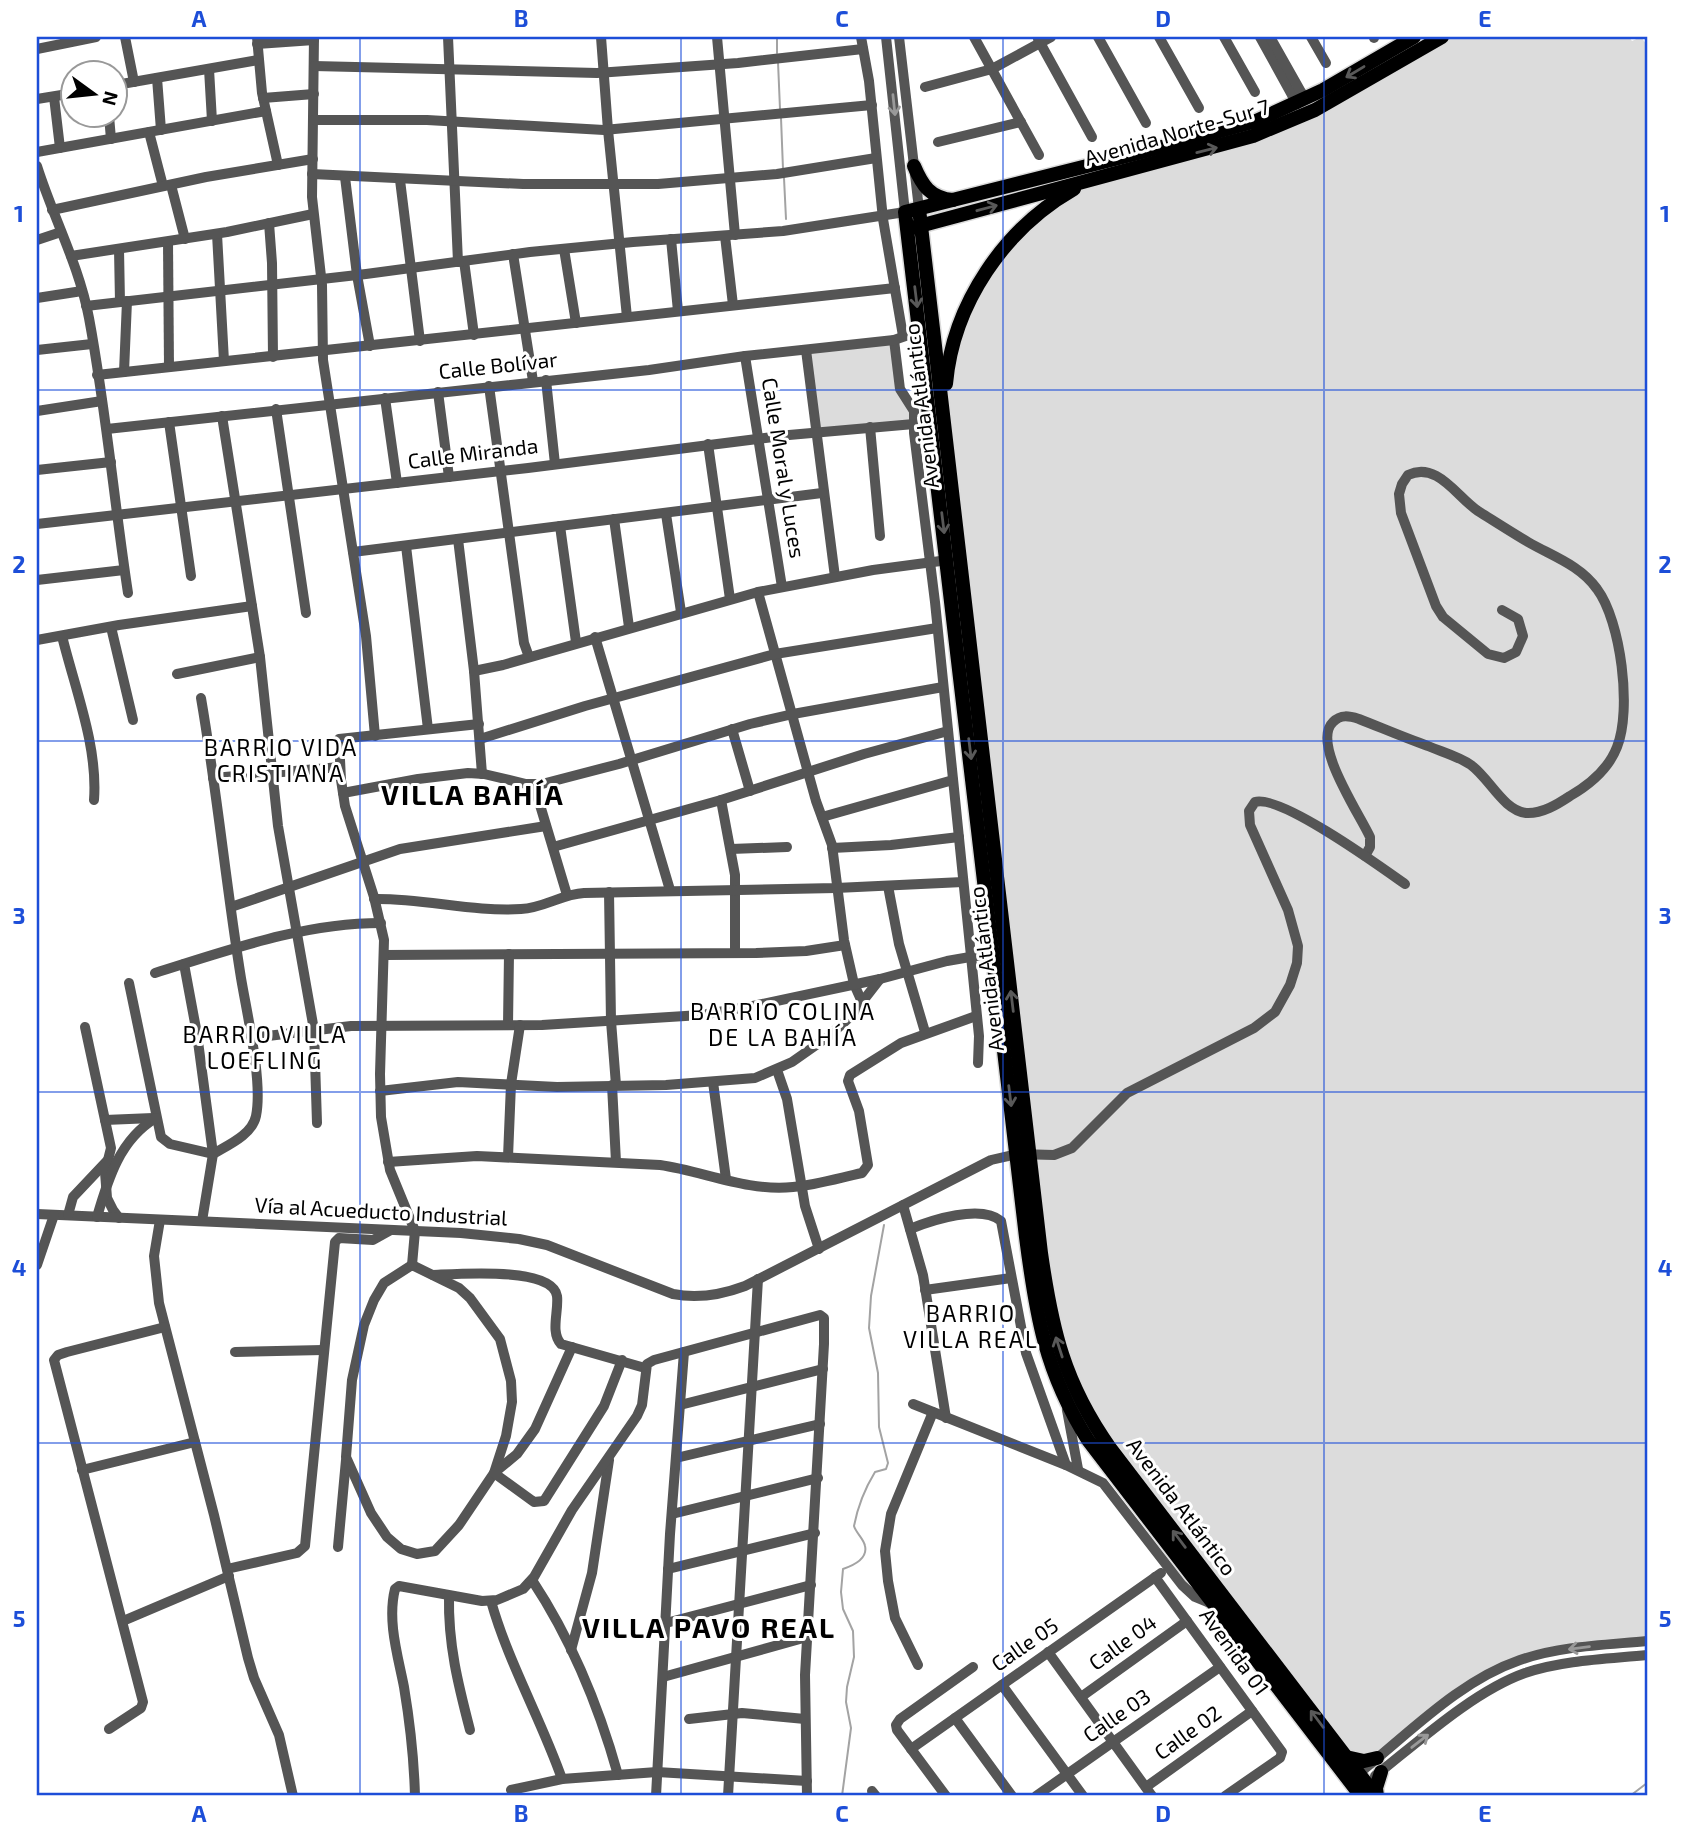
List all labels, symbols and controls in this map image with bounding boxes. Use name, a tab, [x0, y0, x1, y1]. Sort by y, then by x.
text: A	[191, 4, 207, 32]
text: B	[514, 4, 528, 32]
text: C	[835, 4, 849, 32]
text: D	[1155, 4, 1171, 32]
text: E	[1478, 4, 1492, 32]
north arrow	[60, 60, 130, 130]
one-way arrow	[1345, 65, 1365, 79]
text: N	[98, 89, 124, 108]
one-way arrow	[888, 93, 901, 115]
street label: Avenida Norte-Sur 7	[1081, 93, 1272, 170]
one-way arrow	[1195, 143, 1218, 156]
text: 1	[14, 199, 24, 227]
text: 1	[1660, 199, 1670, 227]
one-way arrow	[976, 201, 998, 214]
one-way arrow	[909, 285, 922, 308]
street label: Avenida Atlántico	[898, 322, 943, 490]
street label: Calle Bolívar	[437, 346, 559, 383]
street label: Calle Moral y Luces	[758, 376, 811, 560]
street label: Calle Miranda	[406, 432, 539, 473]
one-way arrow	[937, 511, 950, 534]
text: 2	[12, 550, 26, 578]
text: 2	[1658, 550, 1672, 578]
district label: BARRIO VIDA CRISTIANA	[204, 733, 358, 787]
one-way arrow	[963, 737, 976, 760]
district label: VILLA BAHÍA	[381, 777, 565, 811]
street label: Avenida Atlántico	[963, 885, 1008, 1053]
text: 3	[12, 901, 26, 929]
text: 3	[1658, 901, 1672, 929]
one-way arrow	[1006, 990, 1019, 1013]
district label: BARRIO COLINA DE LA BAHÍA	[690, 997, 876, 1051]
district label: BARRIO VILLA LOEFLING	[183, 1020, 347, 1074]
one-way arrow	[1004, 1085, 1017, 1107]
street label: Vía al Acueducto Industrial	[254, 1191, 509, 1230]
text: 4	[12, 1253, 26, 1281]
text: 4	[1658, 1253, 1672, 1281]
district label: BARRIO VILLA REAL	[903, 1299, 1039, 1353]
one-way arrow	[1052, 1337, 1064, 1359]
street label: Avenida Atlántico	[1122, 1432, 1242, 1580]
one-way arrow	[1172, 1529, 1187, 1548]
street label: Avenida 01	[1195, 1603, 1275, 1700]
text: 5	[13, 1604, 25, 1632]
text: 5	[1659, 1604, 1671, 1632]
street label: Calle 04	[1083, 1609, 1161, 1675]
district label: VILLA PAVO REAL	[582, 1610, 836, 1644]
street label: Calle 05	[986, 1612, 1062, 1676]
one-way arrow	[1569, 1642, 1591, 1655]
street label: Calle 03	[1078, 1683, 1155, 1747]
street label: Calle 02	[1149, 1699, 1225, 1764]
one-way arrow	[1310, 1711, 1325, 1729]
one-way arrow	[1410, 1734, 1428, 1749]
text: A	[191, 1799, 207, 1827]
text: B	[514, 1799, 528, 1827]
text: C	[835, 1799, 849, 1827]
text: D	[1155, 1799, 1171, 1827]
text: E	[1478, 1799, 1492, 1827]

